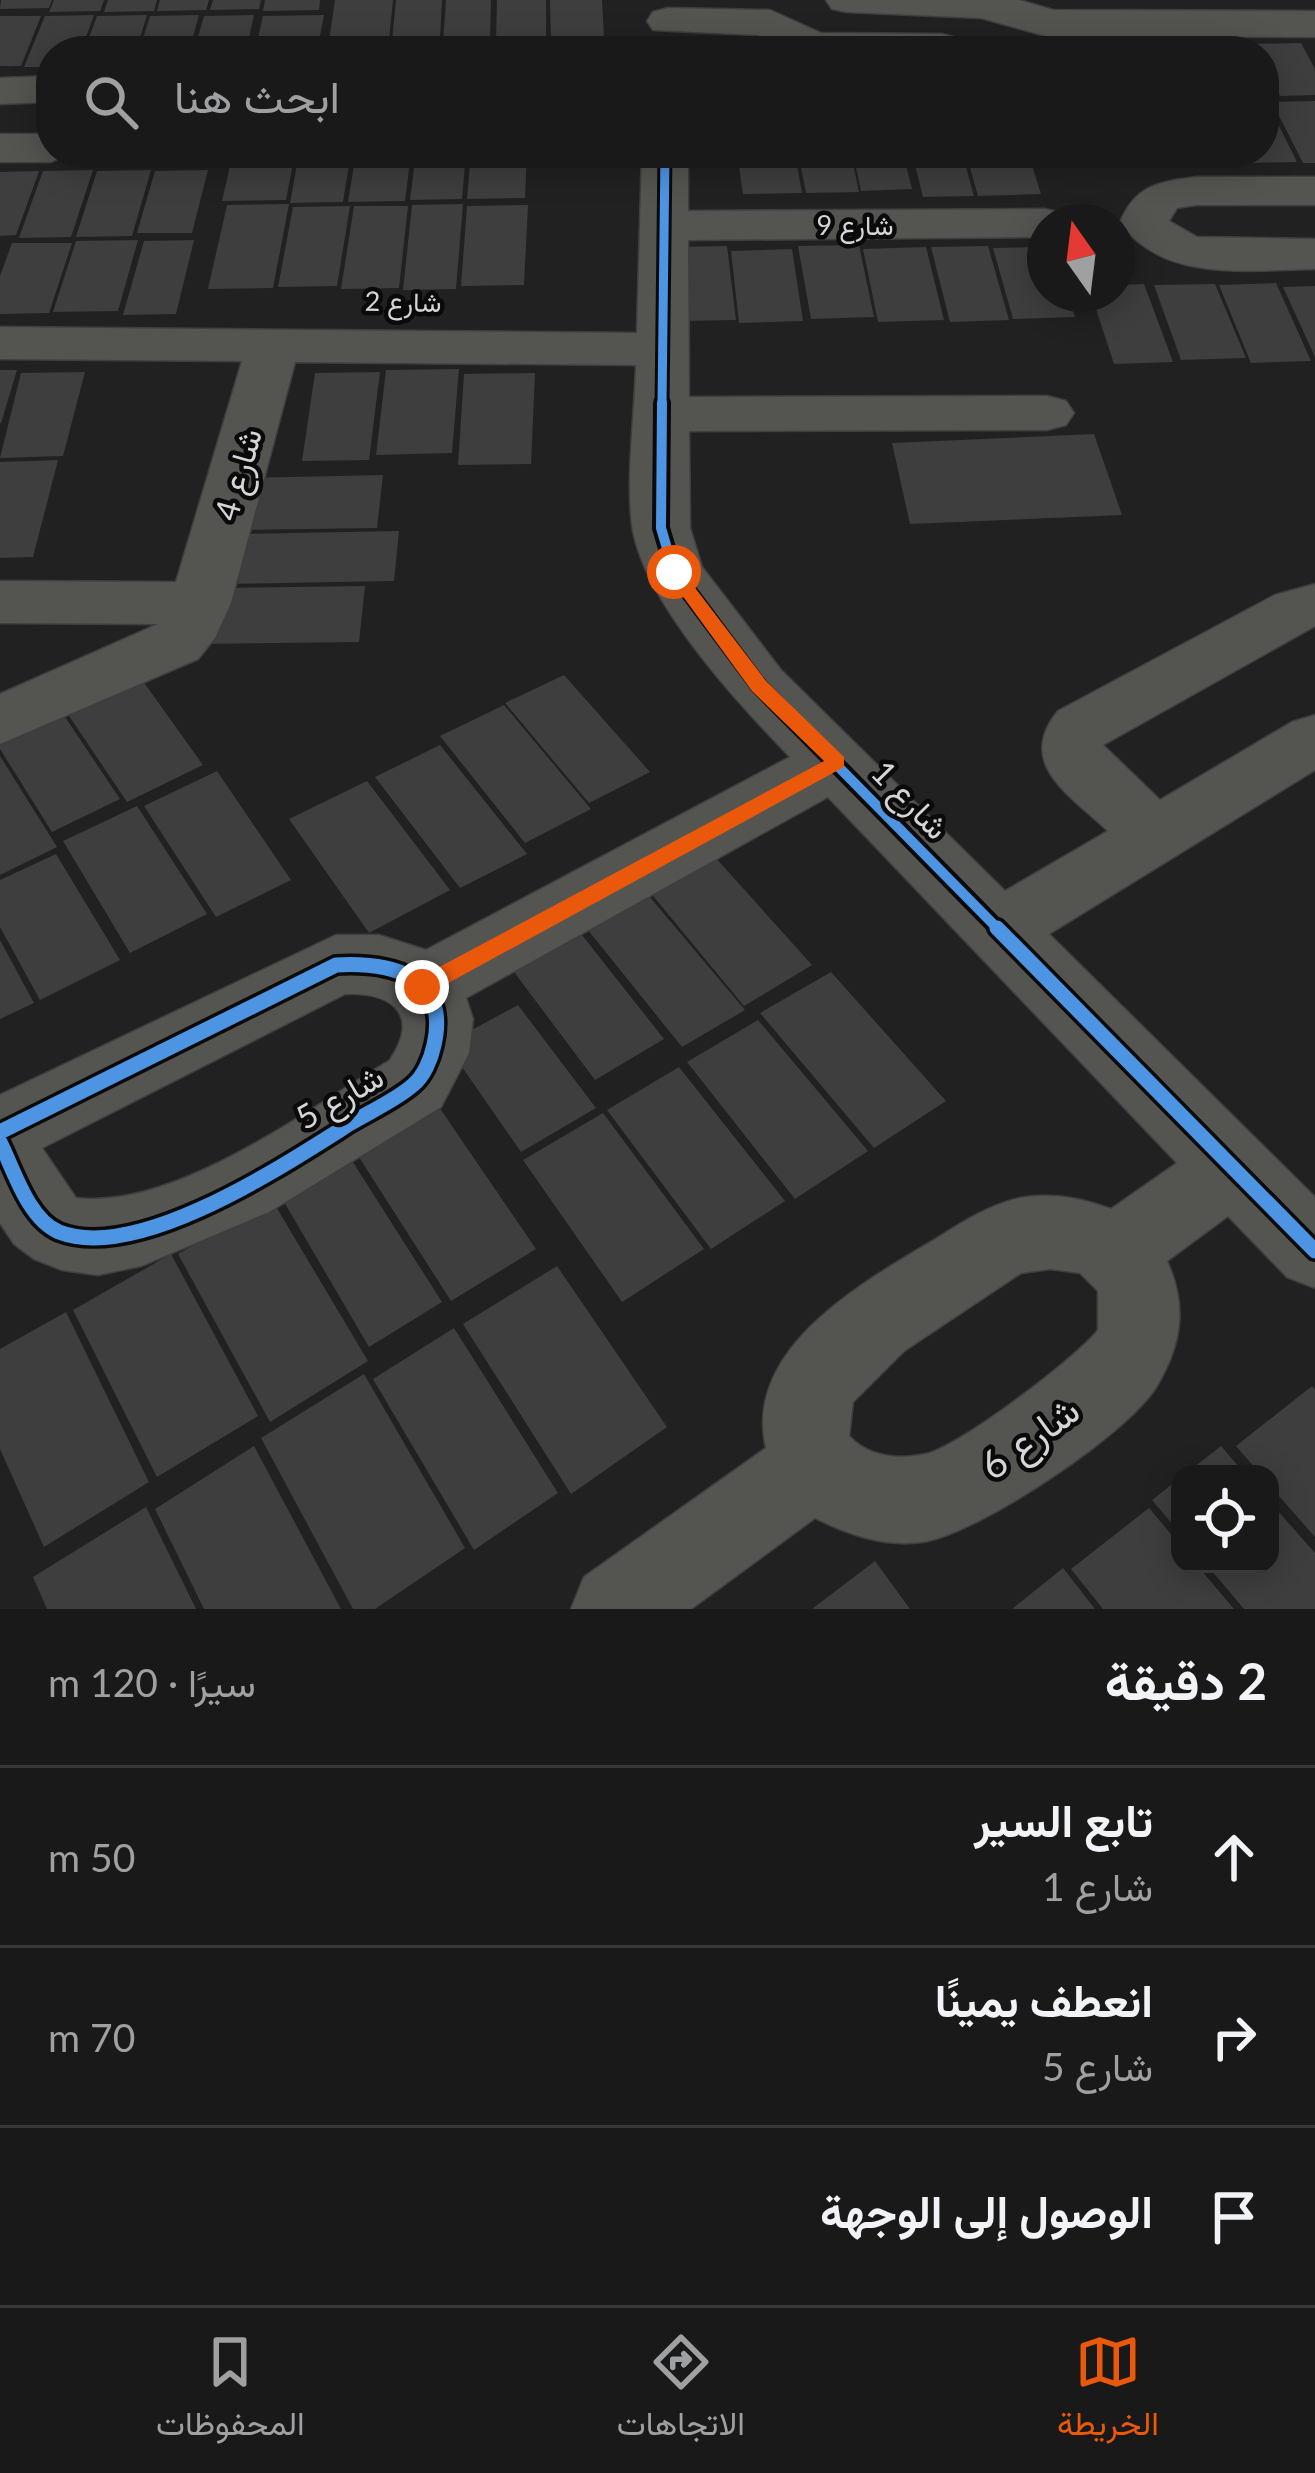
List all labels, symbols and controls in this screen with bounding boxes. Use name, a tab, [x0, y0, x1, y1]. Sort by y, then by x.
search box	[36, 36, 1279, 168]
icon: search	[78, 69, 144, 135]
text: ابحث هنا	[174, 69, 340, 123]
north arrow	[1027, 204, 1135, 312]
street label: شارع 9	[817, 208, 893, 244]
street label: شارع 2	[364, 284, 442, 321]
street label: شارع 4	[205, 423, 273, 526]
route start	[647, 545, 701, 599]
street label: شارع 1	[861, 751, 958, 849]
route end	[395, 960, 449, 1014]
street label: شارع 5	[288, 1055, 392, 1140]
street label: شارع 6	[971, 1386, 1090, 1492]
map controls	[1171, 1465, 1279, 1573]
button: locate	[1171, 1465, 1279, 1573]
text: 2 دقيقة	[1105, 1650, 1267, 1711]
text: سيرًا · 120 m	[48, 1659, 256, 1705]
text: تابع السير	[974, 1793, 1153, 1847]
icon: ahead	[1201, 1824, 1267, 1890]
text: 50 m	[48, 1834, 135, 1880]
text: شارع 1	[1042, 1863, 1153, 1909]
text: انعطف يمينًا	[935, 1973, 1153, 2027]
icon: right	[1201, 2004, 1267, 2070]
text: 70 m	[48, 2014, 135, 2060]
text: شارع 5	[1042, 2043, 1153, 2089]
text: الوصول إلى الوجهة	[820, 2184, 1153, 2238]
icon: arrive	[1201, 2184, 1267, 2250]
tab: المحفوظات	[156, 2329, 305, 2453]
tab: الاتجاهات	[617, 2329, 745, 2453]
tab: الخريطة	[1057, 2329, 1159, 2453]

